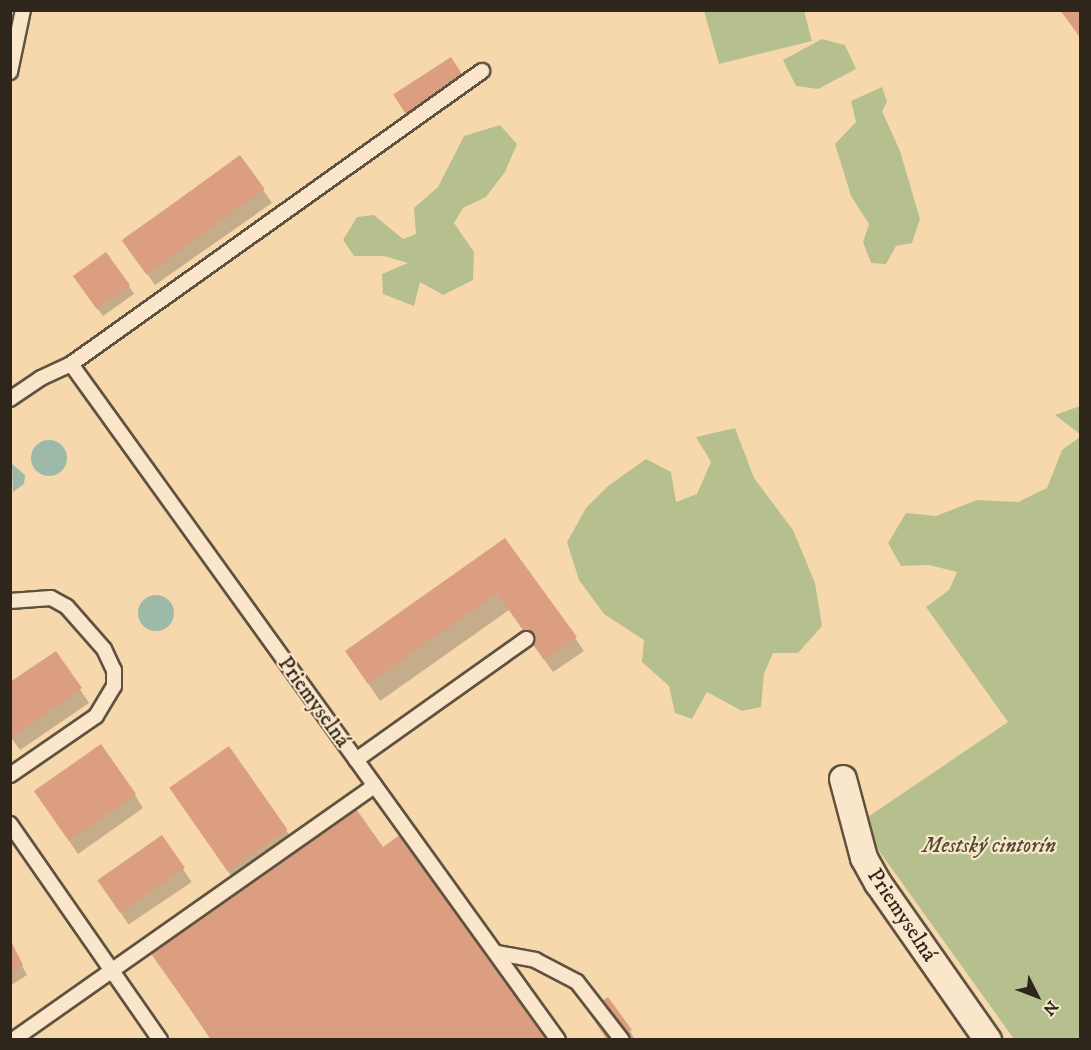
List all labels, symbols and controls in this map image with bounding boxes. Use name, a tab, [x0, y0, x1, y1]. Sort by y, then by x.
street label: Priemyselná	[272, 651, 356, 753]
park label: Mestský cintorín	[922, 833, 1056, 859]
street label: Priemyselná	[861, 863, 943, 967]
north arrow	[1007, 966, 1067, 1026]
text: N	[1039, 996, 1062, 1020]

